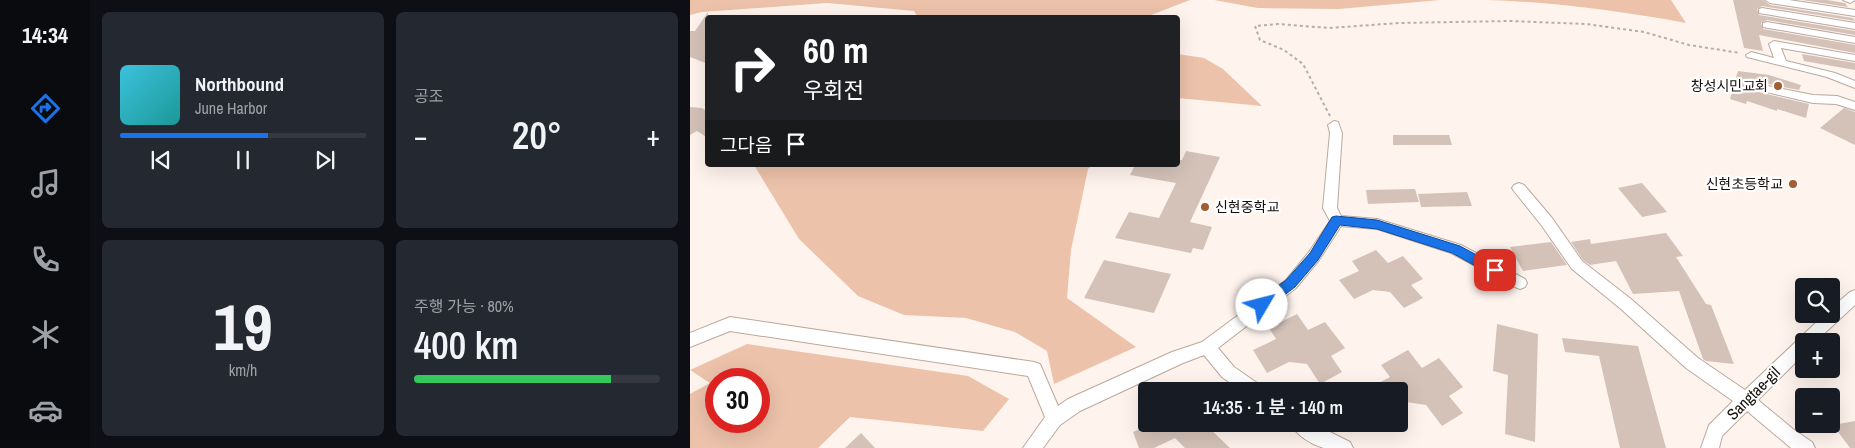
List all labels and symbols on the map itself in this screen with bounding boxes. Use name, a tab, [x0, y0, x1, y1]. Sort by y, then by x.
place label: 창성시민교회	[1691, 77, 1768, 95]
marker: 창성시민교회	[1772, 80, 1784, 92]
place label: 신현초등학교	[1706, 175, 1783, 193]
marker: 신현초등학교	[1787, 178, 1799, 190]
place label: 신현중학교	[1215, 198, 1280, 216]
marker: 신현중학교	[1199, 201, 1211, 213]
pin	[1474, 249, 1516, 291]
position arrow	[1235, 278, 1287, 330]
street label: Sangtae-gil	[1721, 361, 1785, 425]
speed limit sign: 30	[705, 368, 770, 433]

